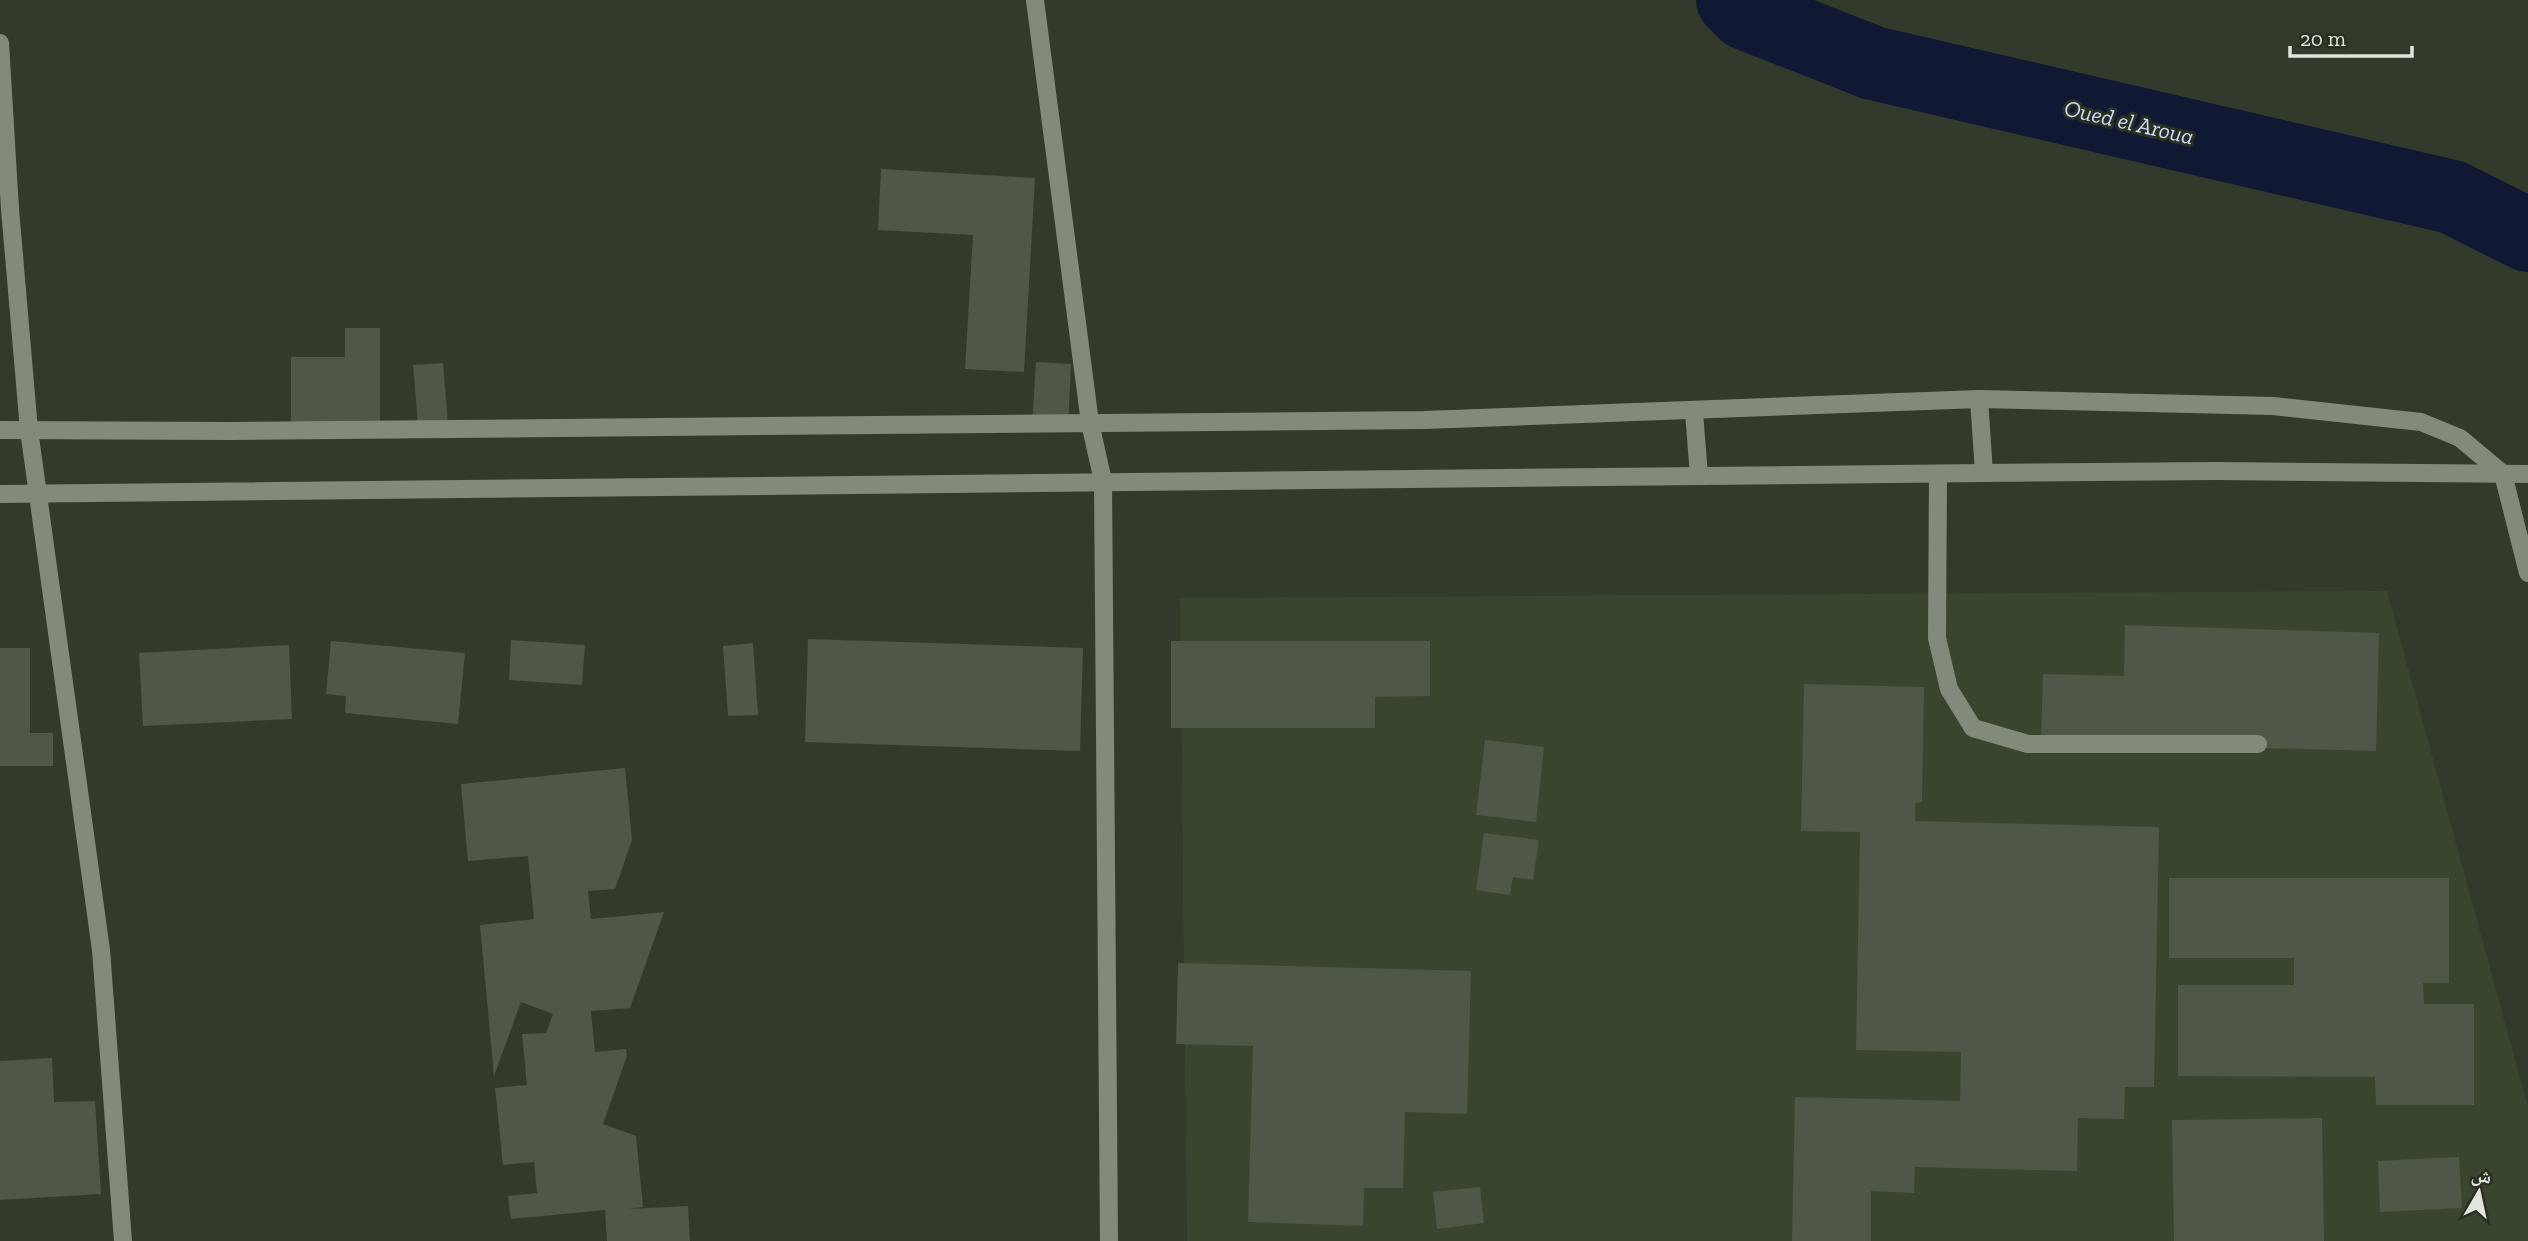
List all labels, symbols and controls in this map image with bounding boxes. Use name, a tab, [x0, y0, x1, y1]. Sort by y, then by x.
scale bar	[2290, 14, 2412, 58]
text: 20 m	[2300, 26, 2346, 51]
water label: Oued el Aroua	[2062, 94, 2196, 150]
north arrow	[2444, 1157, 2514, 1227]
text: ش	[2470, 1163, 2493, 1189]

